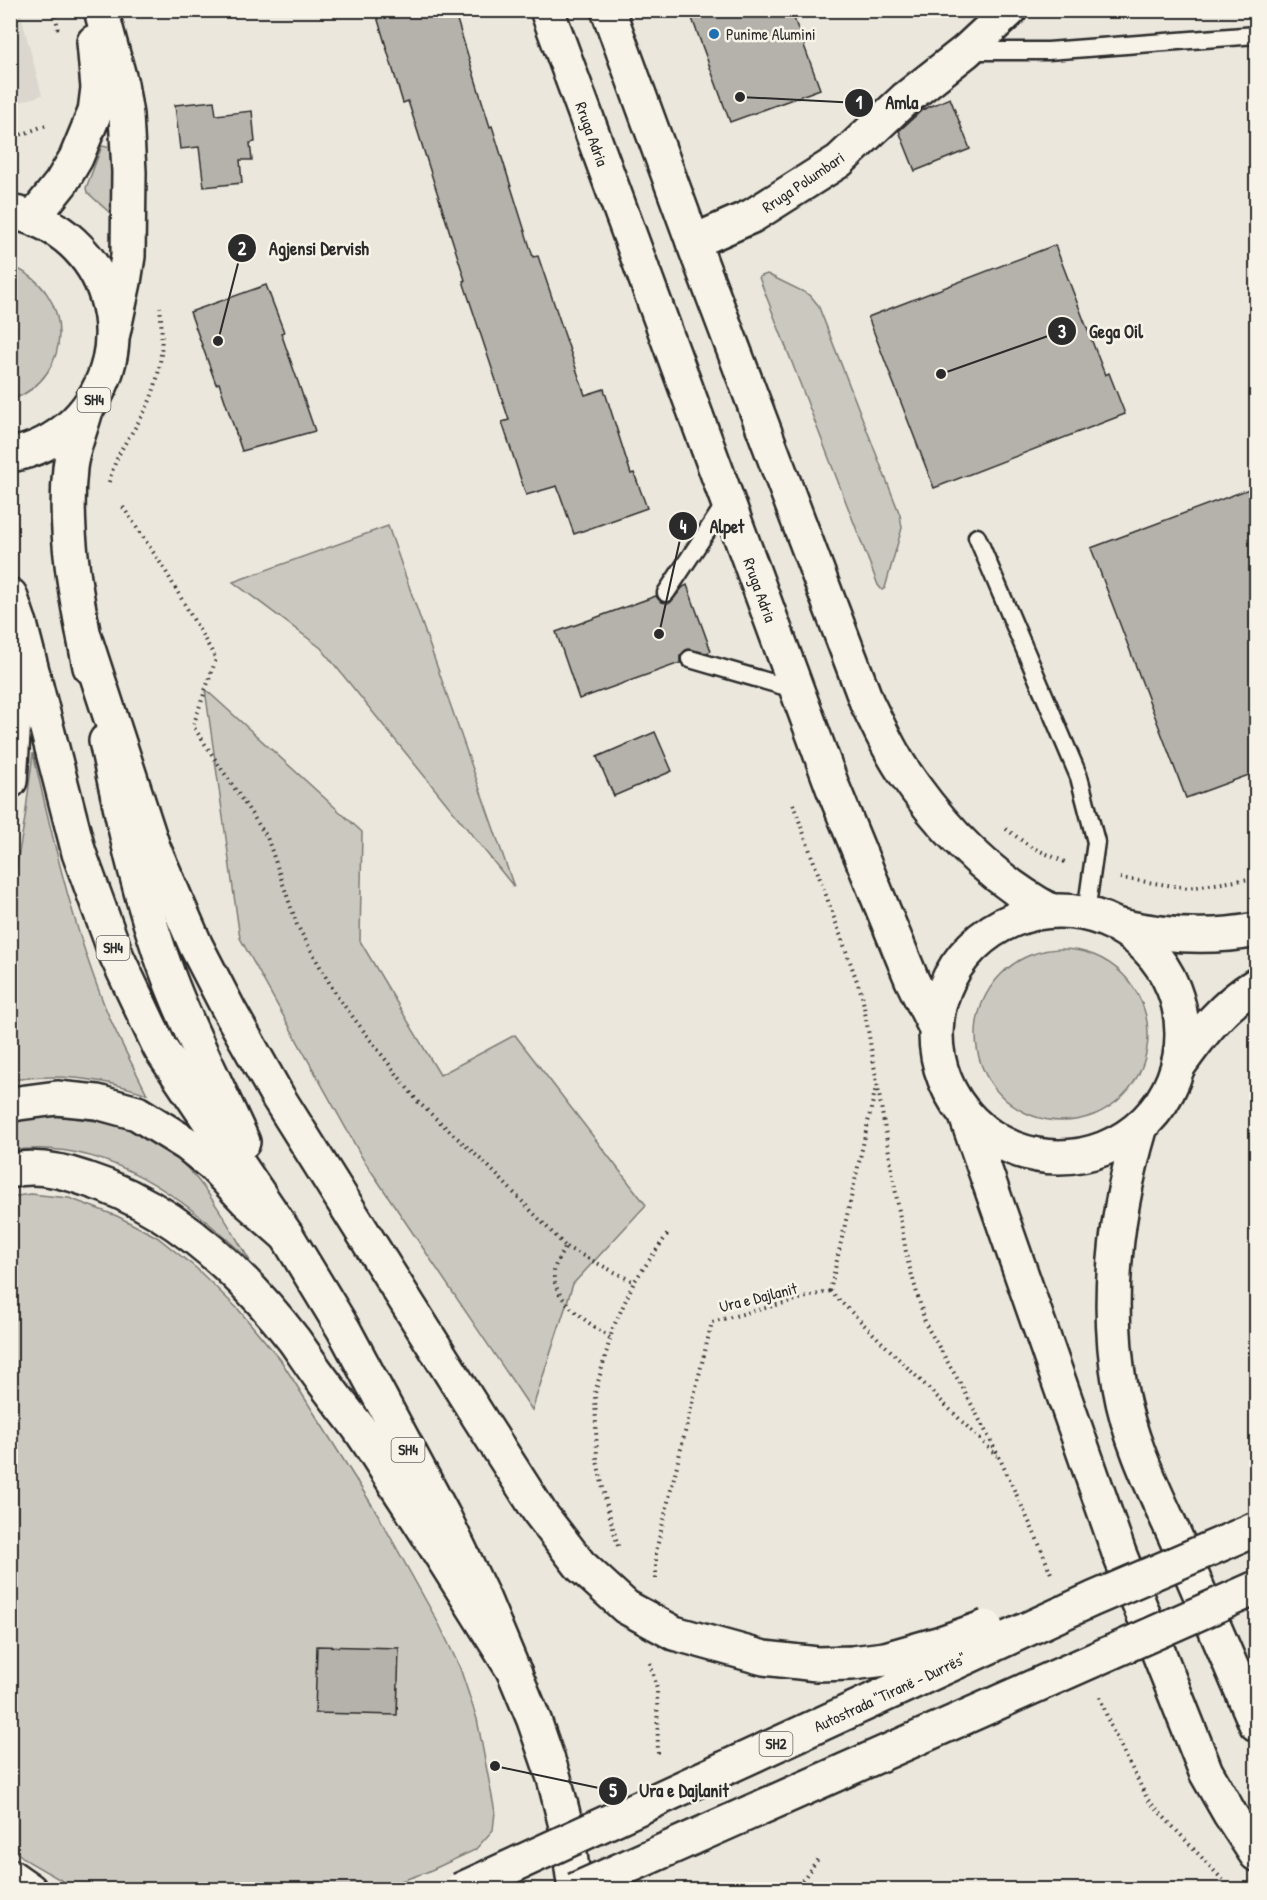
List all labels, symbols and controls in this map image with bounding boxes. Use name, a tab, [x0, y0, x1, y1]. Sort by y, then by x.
place label: Punime Alumini	[726, 23, 816, 45]
marker: Punime Alumini	[707, 27, 721, 41]
callout: Amla	[844, 85, 931, 121]
text: 1	[856, 90, 863, 115]
text: Amla	[886, 90, 919, 115]
street label: Rruga Adria	[570, 99, 614, 169]
street label: Rruga Polumbari	[757, 146, 849, 218]
callout: Agjensi Dervish	[227, 230, 381, 266]
text: 2	[238, 236, 247, 261]
text: Agjensi Dervish	[269, 236, 369, 262]
callout: Gega Oil	[1047, 313, 1155, 349]
text: 3	[1058, 319, 1066, 344]
text: Gega Oil	[1089, 319, 1144, 345]
road number: SH4	[78, 388, 110, 412]
callout: Alpet	[668, 508, 756, 544]
text: 4	[680, 514, 687, 539]
text: Alpet	[710, 514, 745, 540]
street label: Rruga Adria	[738, 555, 782, 625]
road number: SH4	[96, 936, 130, 960]
street label: Ura e Dajlanit	[717, 1277, 800, 1317]
road number: SH4	[392, 1438, 424, 1462]
street label: Autostrada "Tiranë - Durrës"	[810, 1647, 970, 1737]
road number: SH2	[760, 1732, 792, 1756]
callout: Ura e Dajlanit	[598, 1773, 741, 1809]
text: 5	[609, 1778, 617, 1803]
text: Ura e Dajlanit	[639, 1778, 729, 1803]

